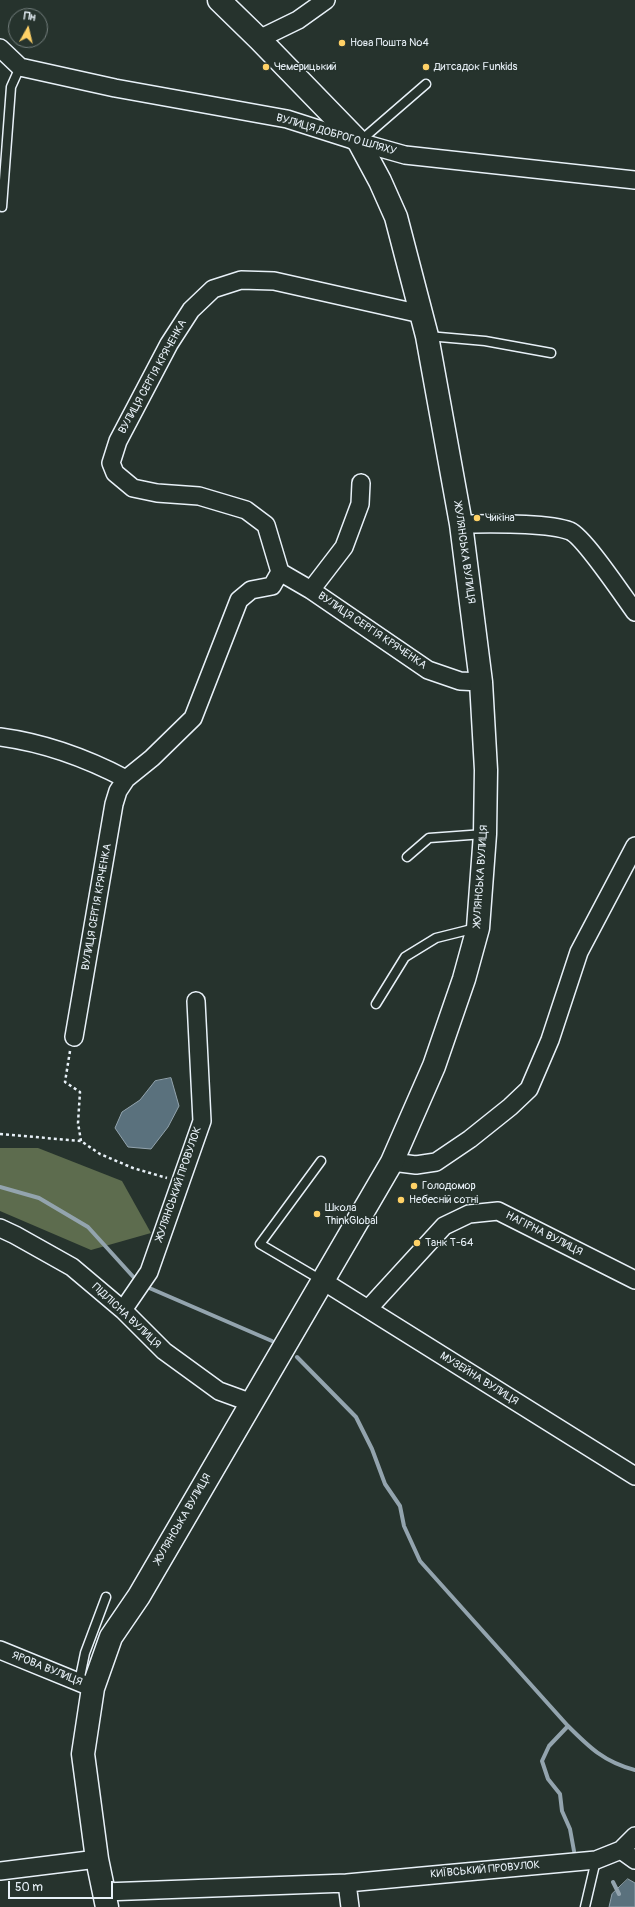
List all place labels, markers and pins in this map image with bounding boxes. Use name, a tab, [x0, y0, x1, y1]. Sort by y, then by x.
place label: Нова Пошта №4	[350, 36, 429, 50]
marker: Нова Пошта №4	[337, 38, 347, 48]
place label: Чемерицький	[274, 60, 337, 74]
place label: Дитсадок Funkids	[434, 60, 518, 74]
marker: Чемерицький	[261, 62, 271, 72]
marker: Дитсадок Funkids	[421, 62, 431, 72]
place label: Чикіна	[485, 511, 515, 525]
marker: Чикіна	[472, 513, 482, 523]
place label: Голодомор	[422, 1179, 476, 1193]
marker: Голодомор	[409, 1181, 419, 1191]
place label: Небесній сотні	[409, 1193, 478, 1207]
marker: Небесній сотні	[396, 1195, 406, 1205]
place label: Школа ThinkGlobal	[325, 1201, 378, 1227]
marker: Школа ThinkGlobal	[312, 1209, 322, 1219]
place label: Танк Т-64	[425, 1236, 473, 1250]
marker: Танк Т-64	[412, 1238, 422, 1248]

